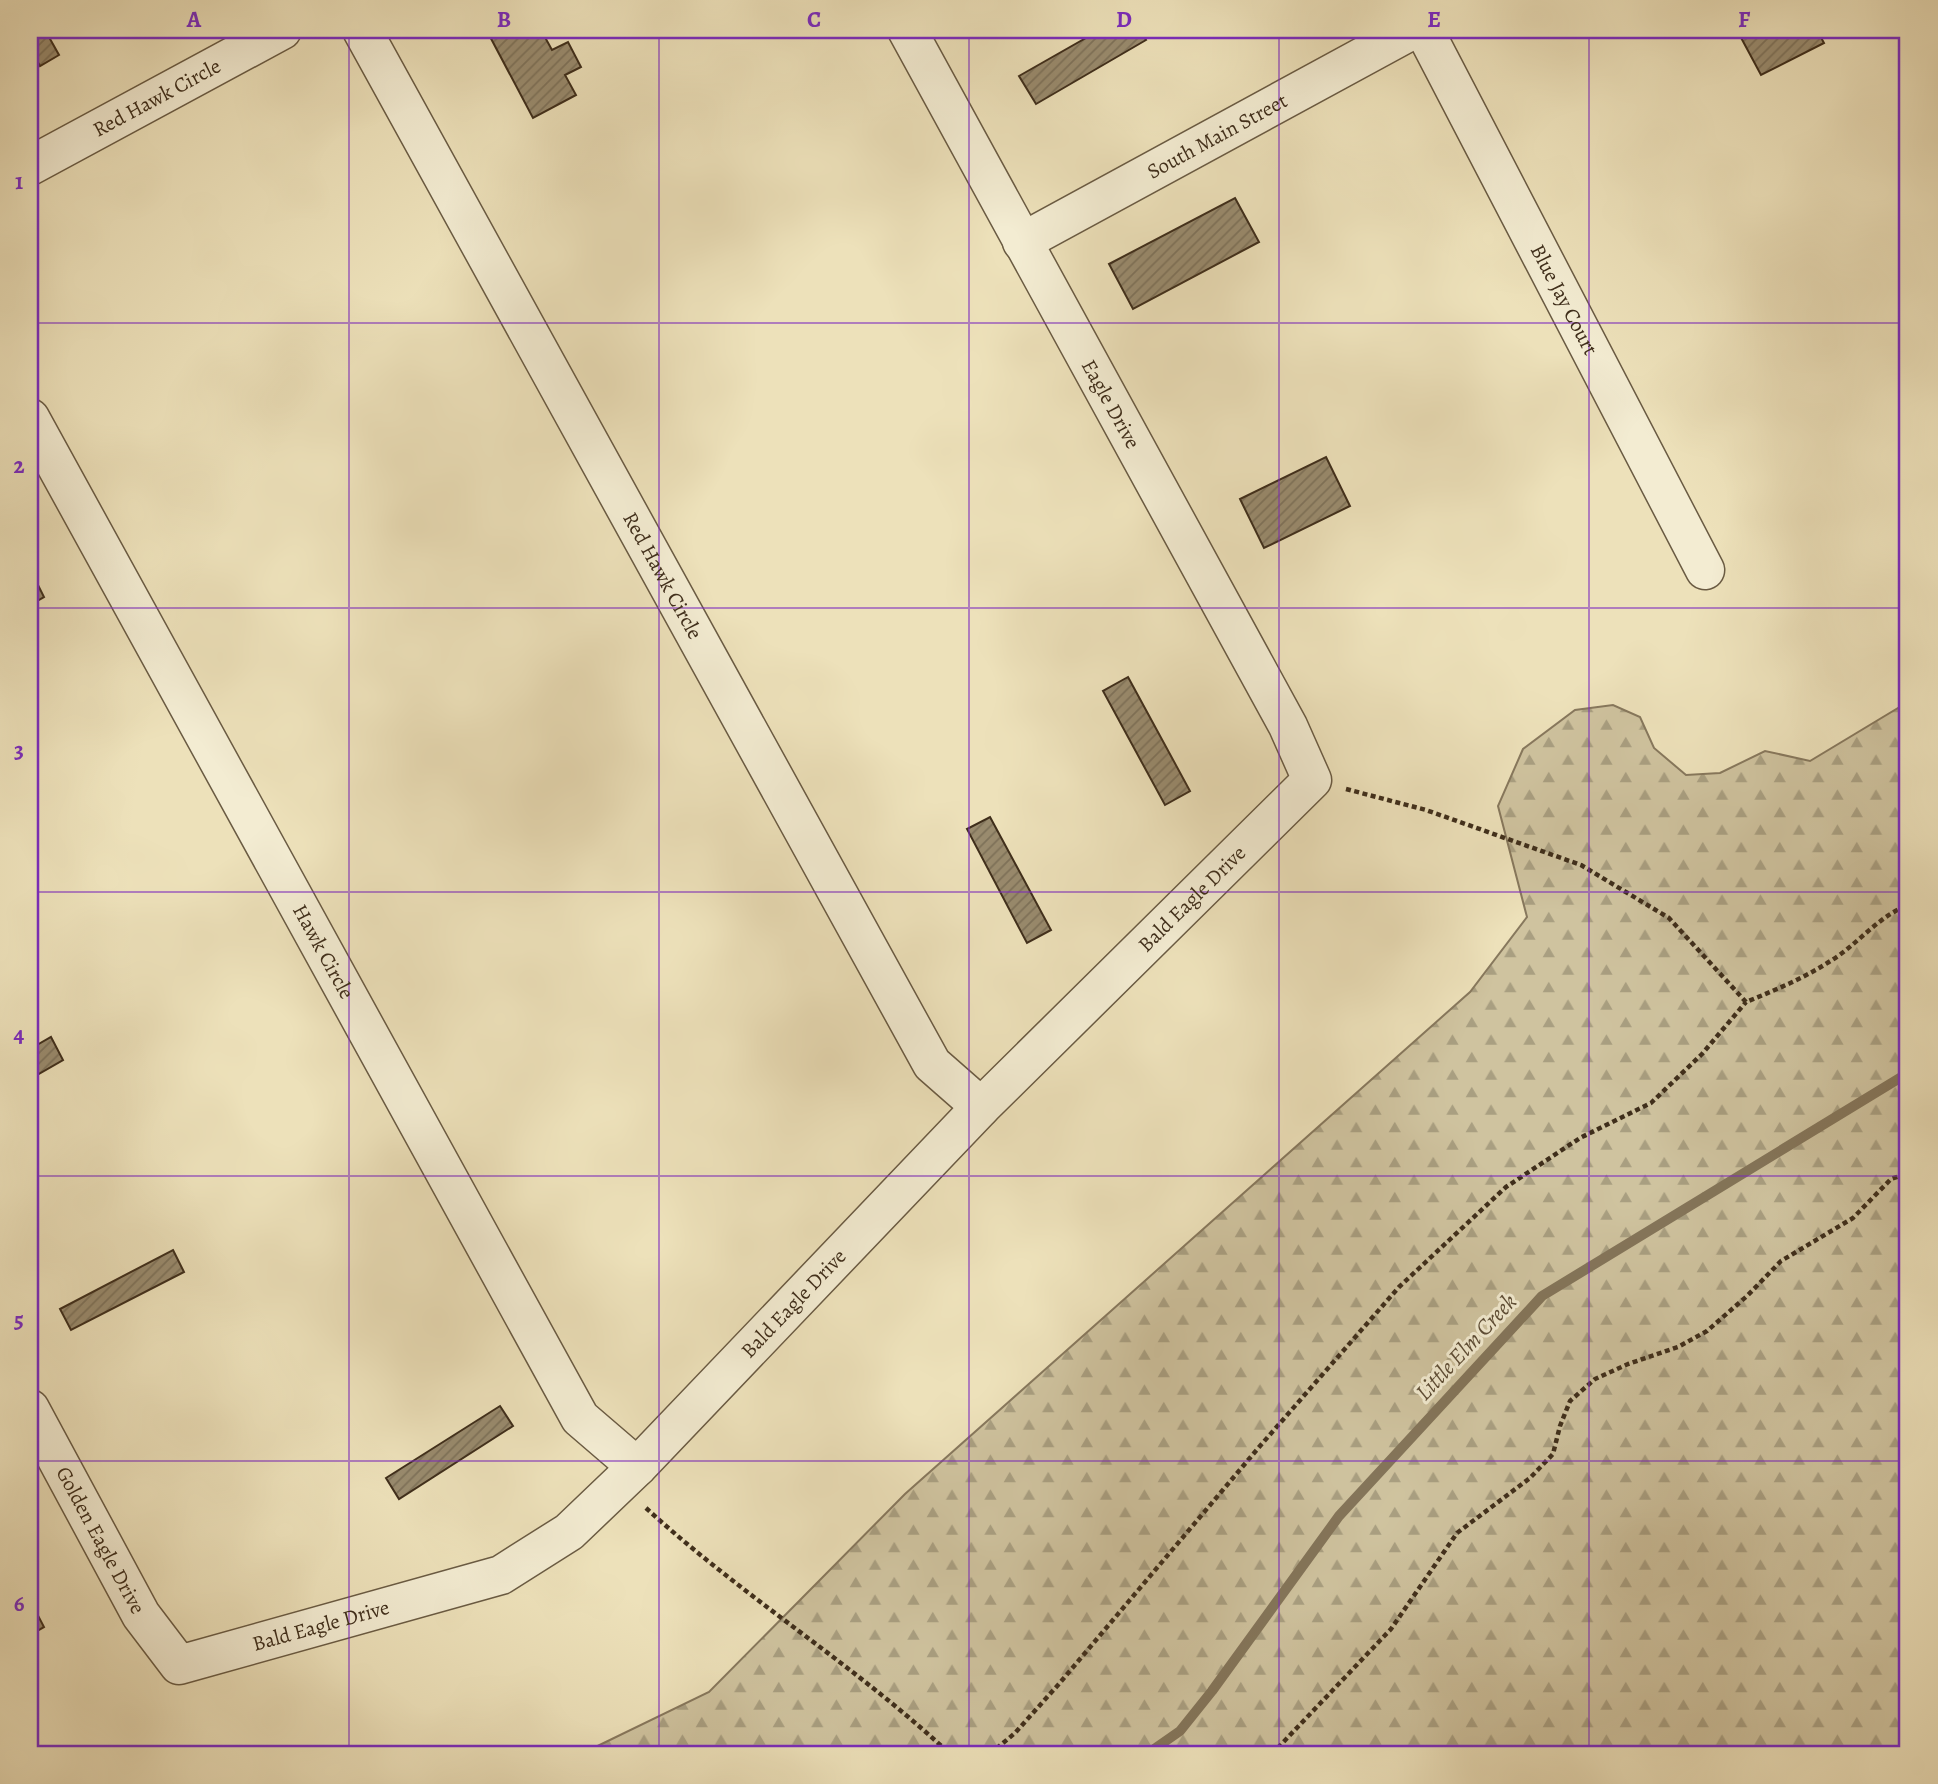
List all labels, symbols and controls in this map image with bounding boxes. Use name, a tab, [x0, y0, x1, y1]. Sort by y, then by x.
text: A	[186, 4, 202, 35]
text: B	[497, 4, 511, 35]
text: C	[807, 4, 821, 35]
text: D	[1116, 4, 1132, 35]
text: E	[1427, 4, 1441, 35]
text: F	[1738, 4, 1751, 35]
street label: Red Hawk Circle	[88, 52, 226, 143]
street label: South Main Street	[1142, 86, 1292, 185]
text: 1	[15, 166, 23, 197]
street label: Blue Jay Court	[1524, 239, 1605, 360]
street label: Eagle Drive	[1075, 354, 1147, 454]
text: 2	[13, 450, 25, 481]
street label: Red Hawk Circle	[616, 507, 709, 644]
text: 3	[14, 735, 24, 766]
street label: Bald Eagle Drive	[1132, 839, 1252, 958]
street label: Hawk Circle	[286, 899, 361, 1004]
text: 4	[14, 1019, 25, 1050]
street label: Bald Eagle Drive	[734, 1243, 852, 1364]
water label: Little Elm Creek	[1408, 1287, 1524, 1407]
text: 5	[14, 1304, 24, 1335]
street label: Golden Eagle Drive	[50, 1461, 152, 1619]
text: 6	[14, 1588, 25, 1619]
street label: Bald Eagle Drive	[249, 1593, 393, 1658]

